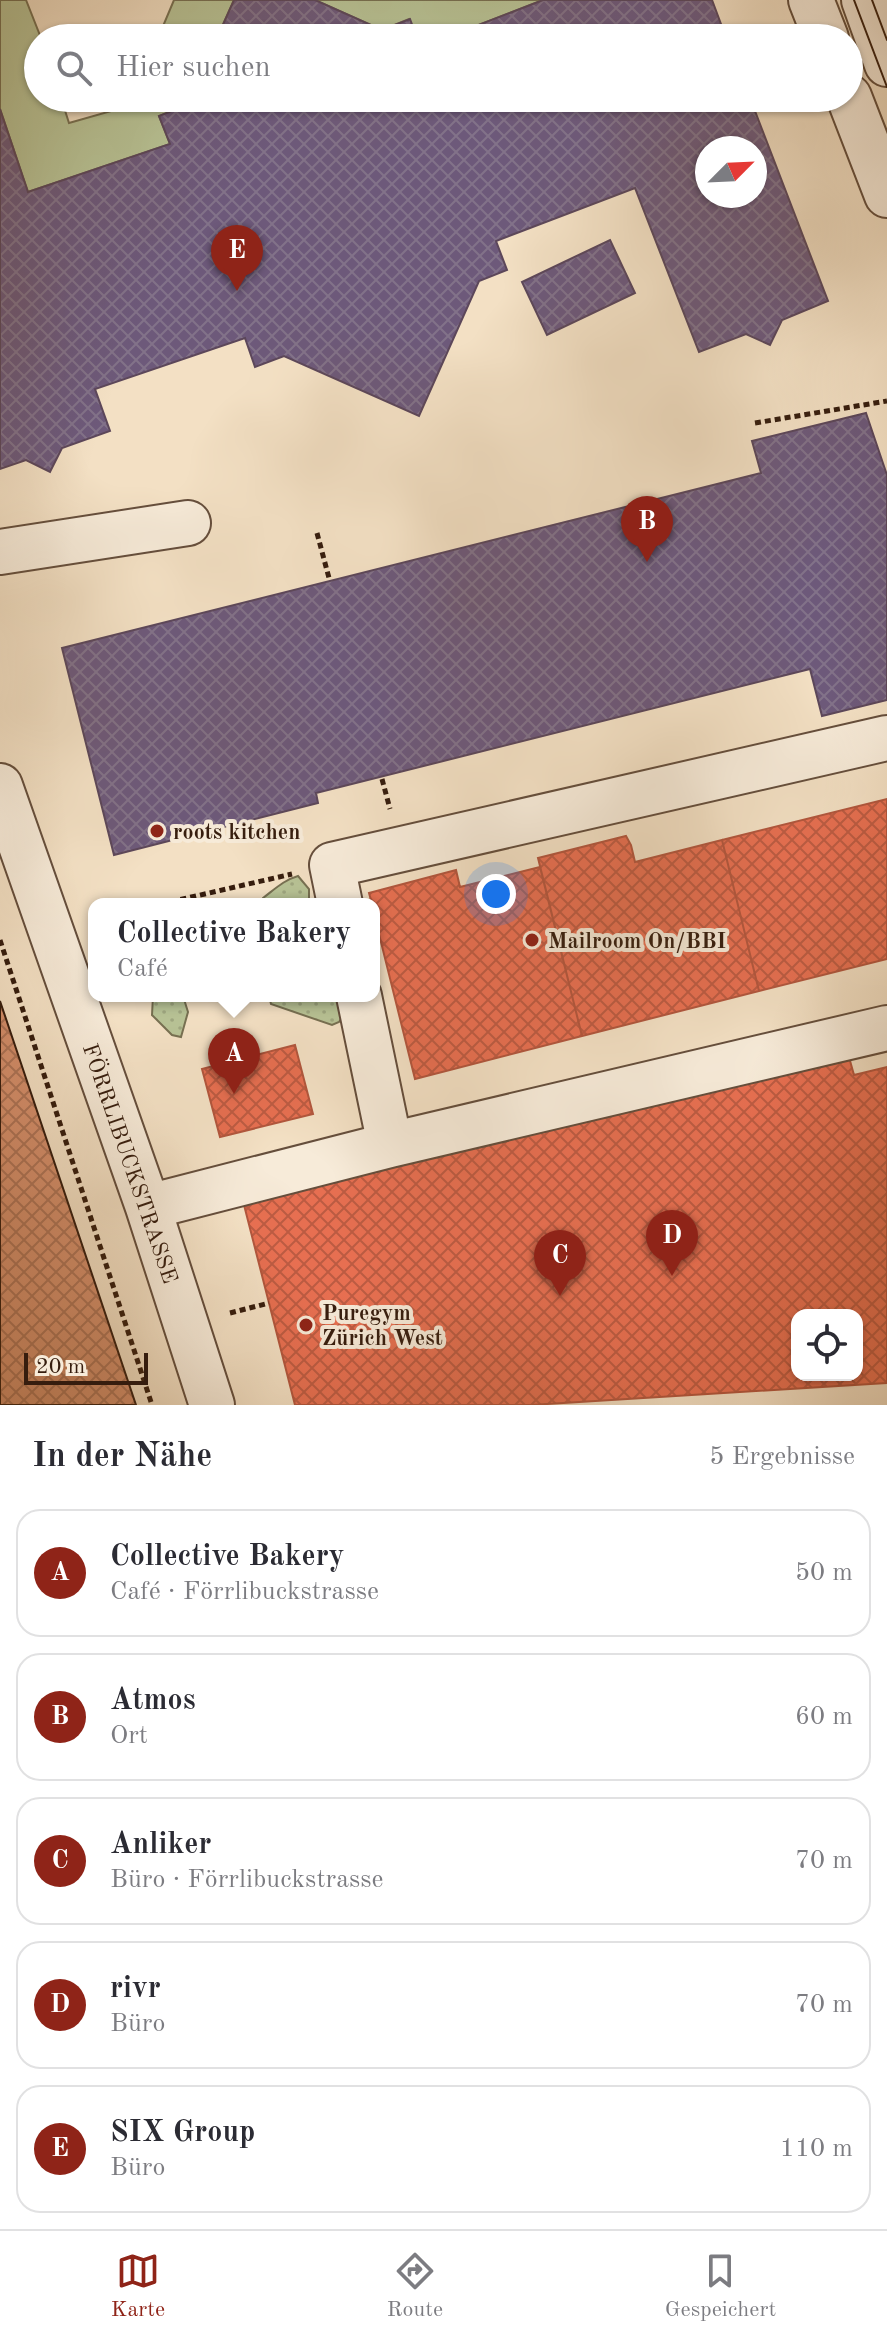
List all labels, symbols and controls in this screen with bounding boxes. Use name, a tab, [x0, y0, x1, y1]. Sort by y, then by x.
search box	[24, 24, 863, 112]
icon: search	[52, 46, 96, 90]
text: Hier suchen	[116, 53, 271, 83]
north arrow	[695, 136, 767, 208]
pin: E	[211, 225, 263, 291]
pin: B	[621, 496, 673, 562]
marker: roots kitchen	[148, 822, 166, 840]
place label: roots kitchen	[173, 822, 300, 844]
your location	[476, 874, 516, 914]
popup	[88, 898, 380, 1002]
text: Collective Bakery	[117, 919, 351, 949]
marker: Mailroom On/BBI	[523, 931, 541, 949]
place label: Mailroom On/BBI	[548, 931, 726, 953]
text: Café	[117, 956, 168, 982]
pin: A	[208, 1028, 260, 1094]
street label: FÖRRLIBUCKSTRASSE	[78, 1040, 183, 1286]
pin: D	[646, 1210, 698, 1276]
pin: C	[534, 1230, 586, 1296]
place label: Puregym Zürich West	[322, 1303, 443, 1350]
map controls	[791, 1309, 863, 1381]
button: locate	[791, 1309, 863, 1381]
marker: Puregym Zürich West	[297, 1316, 315, 1334]
scale bar	[24, 1349, 148, 1385]
text: 20 m	[36, 1356, 85, 1378]
text: In der Nähe	[32, 1440, 212, 1474]
text: 5 Ergebnisse	[709, 1444, 855, 1470]
text: Collective Bakery	[110, 1542, 344, 1572]
text: A	[50, 1560, 70, 1586]
text: 50 m	[795, 1560, 853, 1586]
text: Café · Förrlibuckstrasse	[110, 1579, 379, 1605]
text: Atmos	[110, 1686, 196, 1716]
text: B	[51, 1704, 69, 1730]
text: 60 m	[795, 1704, 853, 1730]
text: Ort	[110, 1723, 148, 1749]
text: Anliker	[110, 1830, 211, 1860]
text: C	[51, 1848, 69, 1874]
text: 70 m	[795, 1848, 853, 1874]
text: Büro · Förrlibuckstrasse	[110, 1867, 384, 1893]
text: rivr	[110, 1974, 161, 2004]
text: D	[50, 1992, 70, 2018]
text: 70 m	[795, 1992, 853, 2018]
text: Büro	[110, 2011, 165, 2037]
text: SIX Group	[110, 2118, 255, 2148]
text: E	[51, 2136, 69, 2162]
text: 110 m	[780, 2136, 853, 2162]
text: Büro	[110, 2155, 165, 2181]
tab: Karte	[111, 2249, 165, 2324]
tab: Route	[387, 2249, 443, 2324]
tab: Gespeichert	[665, 2249, 776, 2324]

